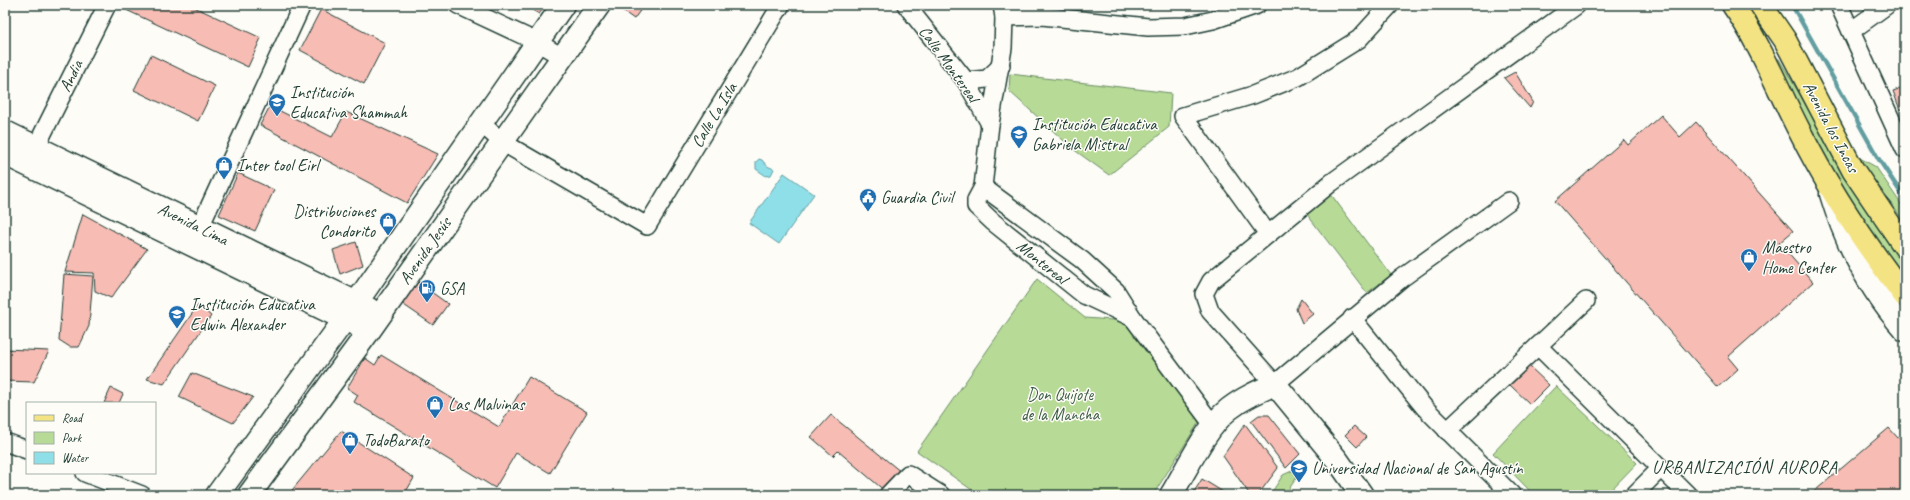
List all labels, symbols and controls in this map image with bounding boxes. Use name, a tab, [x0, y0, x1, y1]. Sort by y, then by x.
street label: Calle Montereal	[914, 22, 986, 109]
street label: Andia	[54, 56, 88, 95]
street label: Calle La Isla	[686, 77, 742, 151]
street label: Avenida los Incas	[1798, 78, 1864, 177]
place label: Institución Educativa Shammah	[290, 82, 408, 123]
school or university icon: Institución Educativa Shammah	[267, 92, 287, 117]
place label: Institución Educativa Gabriela Mistral	[1032, 114, 1158, 155]
school or university icon: Institución Educativa Gabriela Mistral	[1009, 124, 1029, 149]
shop icon: Inter tool Eirl	[214, 155, 234, 180]
place label: Inter tool Eirl	[237, 155, 322, 176]
public building icon: Guardia Civil	[858, 187, 878, 212]
place label: Guardia Civil	[881, 187, 956, 208]
street label: Avenida Lima	[155, 198, 232, 250]
place label: Distribuciones Condorito	[293, 201, 377, 242]
shop icon: Distribuciones Condorito	[378, 211, 398, 236]
street label: Avenida Jesús	[394, 212, 457, 288]
street label: Montereal	[1012, 235, 1074, 291]
place label: Maestro Home Center	[1762, 237, 1837, 278]
shop icon: Maestro Home Center	[1739, 247, 1759, 272]
fuel station icon: GSA	[417, 278, 437, 303]
place label: GSA	[440, 278, 466, 299]
place label: Institución Educativa Edwin Alexander	[190, 294, 316, 335]
school or university icon: Institución Educativa Edwin Alexander	[167, 304, 187, 329]
park label: Don Quijote de la Mancha	[1021, 384, 1101, 425]
shop icon: Las Malvinas	[425, 394, 445, 419]
place label: Las Malvinas	[448, 394, 525, 415]
legend	[26, 402, 156, 474]
text: Road	[62, 410, 84, 426]
text: Park	[62, 430, 83, 446]
shop icon: TodoBarato	[340, 430, 360, 455]
place label: TodoBarato	[363, 430, 431, 451]
text: Water	[62, 450, 90, 466]
district label: URBANIZACIÓN AURORA	[1652, 456, 1838, 478]
school or university icon: Universidad Nacional de San Agustín	[1289, 458, 1309, 483]
place label: Universidad Nacional de San Agustín	[1312, 458, 1524, 479]

